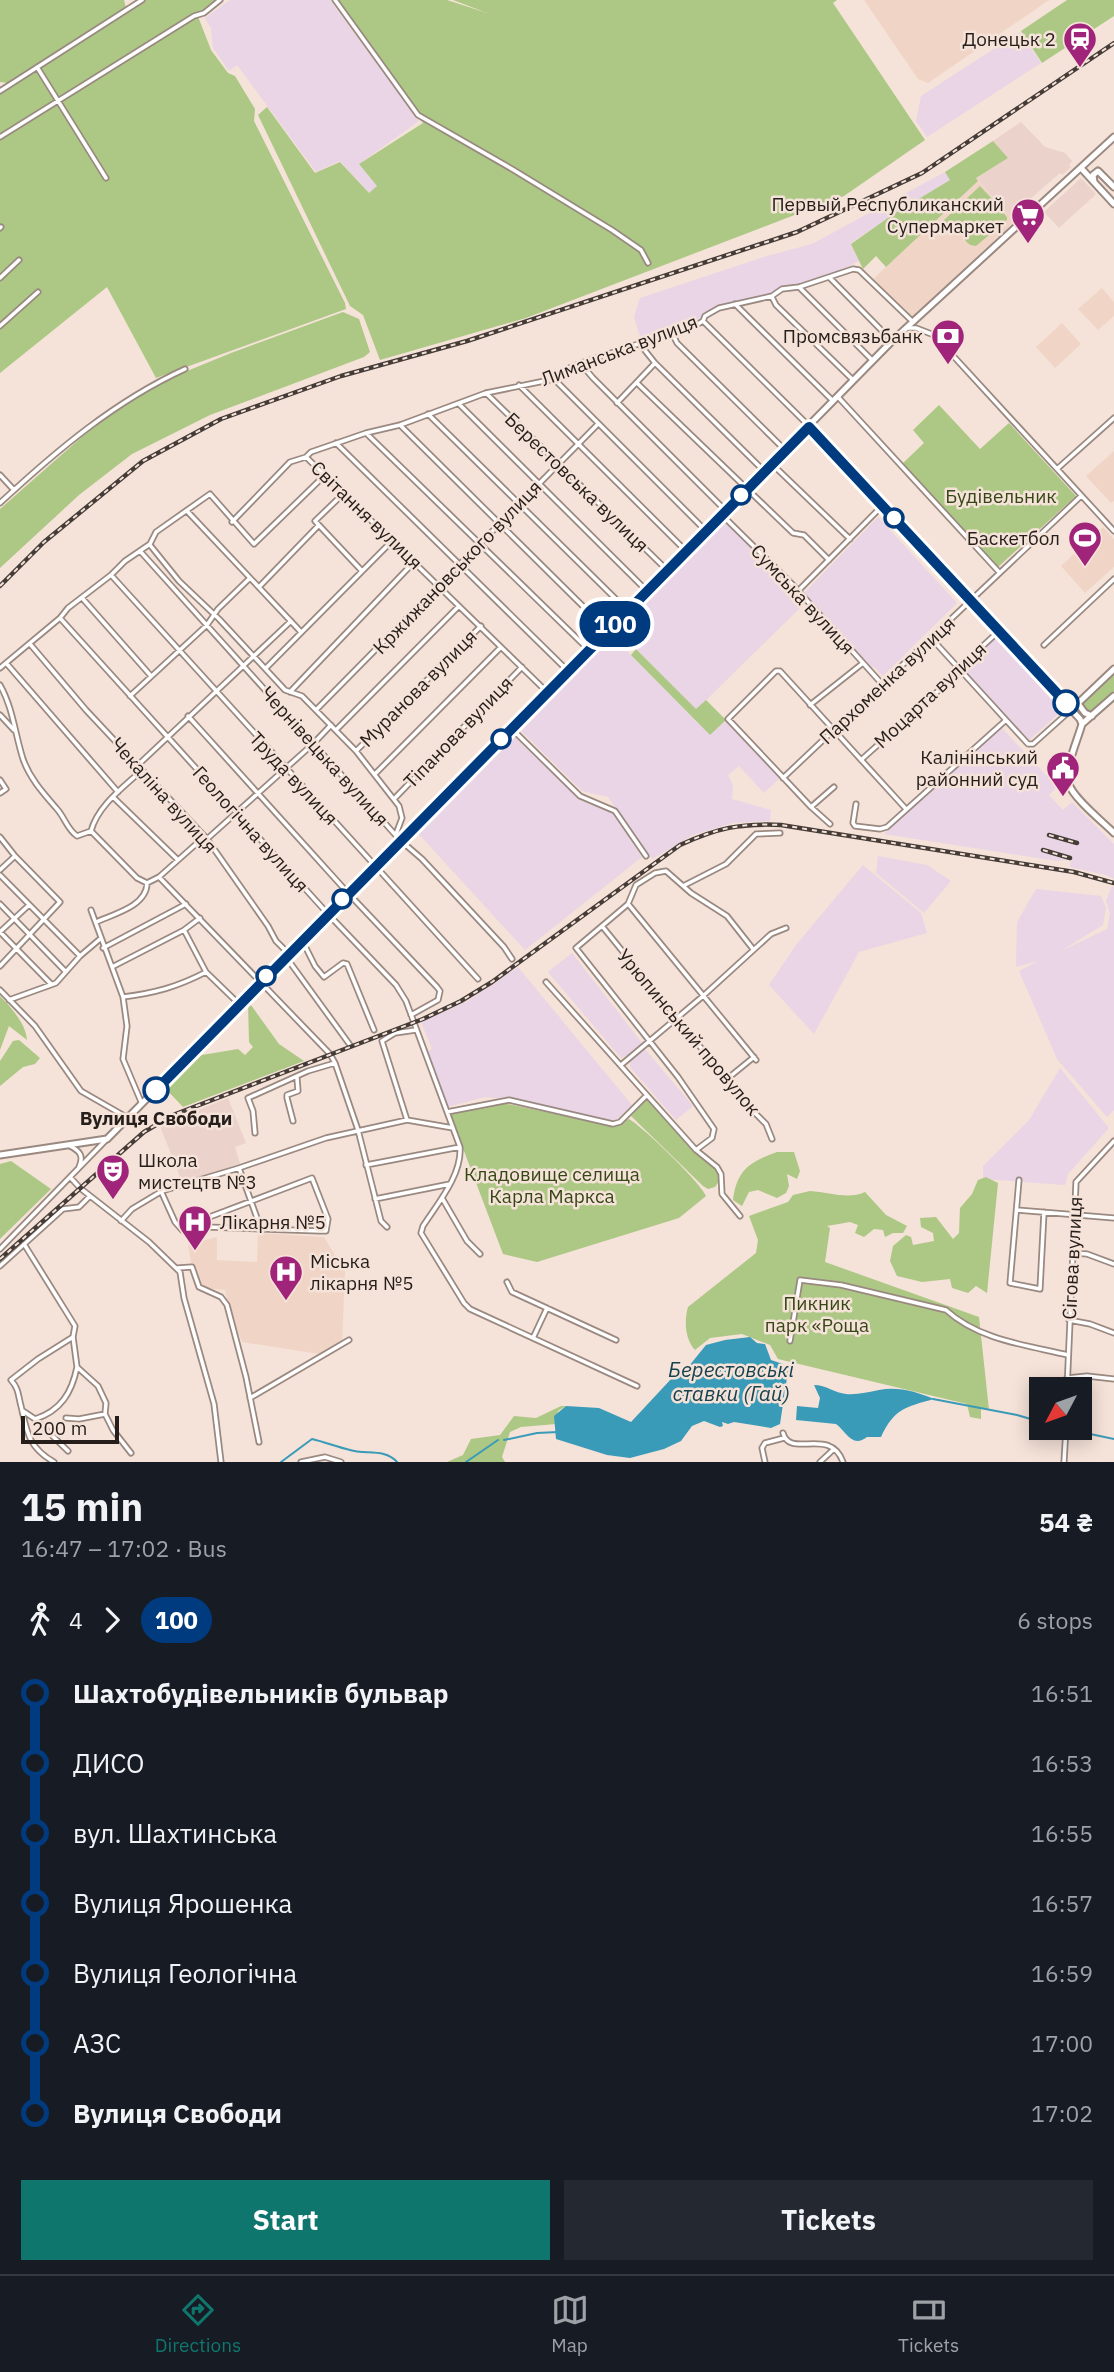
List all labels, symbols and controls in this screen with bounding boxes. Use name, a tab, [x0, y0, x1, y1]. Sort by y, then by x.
station icon: Донецьк 2	[1061, 20, 1099, 69]
place label: Донецьк 2	[962, 27, 1056, 51]
place label: Первый Республиканский Супермаркет	[771, 192, 1004, 238]
supermarket icon: Первый Республиканский Супермаркет	[1009, 196, 1047, 245]
street label: Лиманська вулиця	[537, 309, 701, 391]
bank icon: Промсвязьбанк	[929, 317, 967, 366]
place label: Промсвязьбанк	[783, 324, 923, 348]
street label: Берестовська вулиця	[500, 407, 654, 557]
street label: Світання вулиця	[306, 456, 428, 574]
street label: Кржижановського вулиця	[368, 475, 546, 659]
park label: Будівельник	[945, 484, 1057, 508]
unlabelled marker	[731, 485, 751, 505]
unlabelled marker	[884, 508, 904, 528]
sports icon: Баскетбол	[1066, 519, 1104, 568]
place label: Баскетбол	[967, 526, 1060, 550]
street label: Сумська вулиця	[746, 539, 860, 659]
line badge: 100	[575, 601, 655, 647]
text: 100	[593, 608, 637, 640]
street label: Пархоменка вулиця	[814, 611, 960, 749]
street label: Муранова вулиця	[354, 624, 482, 752]
street label: Моцарта вулиця	[869, 637, 991, 753]
street label: Тіпанова вулиця	[398, 671, 518, 793]
street label: Чернівецька вулиця	[256, 681, 394, 831]
unlabelled marker	[1053, 690, 1079, 716]
street label: Труда вулиця	[245, 726, 343, 830]
unlabelled marker	[491, 729, 511, 749]
street label: Чекаліна вулиця	[106, 732, 222, 858]
place label: Калінінський районний суд	[916, 745, 1038, 791]
public building icon: Калінінський районний суд	[1044, 749, 1082, 798]
street label: Геологічна вулиця	[188, 761, 314, 897]
unlabelled marker	[332, 889, 352, 909]
street label: Урюпинський провулок	[612, 944, 766, 1120]
unlabelled marker	[256, 966, 276, 986]
marker: Вулиця Свободи	[143, 1077, 169, 1103]
place label: Вулиця Свободи	[80, 1106, 232, 1130]
place label: Школа мистецтв №3	[138, 1148, 257, 1194]
theatre icon: Школа мистецтв №3	[94, 1152, 132, 1201]
park label: Кладовище селища Карла Маркса	[464, 1162, 640, 1208]
street label: Сігова вулиця	[1057, 1196, 1087, 1320]
hospital icon: Лікарня №5	[176, 1203, 214, 1252]
place label: Лікарня №5	[220, 1210, 326, 1234]
place label: Міська лікарня №5	[310, 1249, 414, 1295]
hospital icon: Міська лікарня №5	[267, 1253, 305, 1302]
park label: Пикник парк «Роща	[765, 1291, 869, 1337]
water label: Берестовські ставки (Гай)	[668, 1355, 794, 1407]
north arrow	[1029, 1377, 1092, 1440]
map controls	[1029, 1377, 1092, 1440]
scale bar	[21, 1413, 119, 1445]
text: 200 m	[32, 1416, 87, 1440]
text: 15 min	[21, 1482, 143, 1531]
text: 54 ₴	[1039, 1505, 1093, 1539]
text: 16:47 – 17:02 · Bus	[21, 1533, 227, 1563]
icon: walk	[21, 1601, 59, 1639]
icon: forward	[93, 1601, 131, 1639]
text: 100	[155, 1604, 198, 1636]
text: 4	[69, 1605, 83, 1635]
text: 6 stops	[1017, 1605, 1093, 1635]
text: Шахтобудівельників бульвар	[73, 1676, 449, 1710]
text: 16:51	[1031, 1678, 1093, 1708]
text: ДИСО	[73, 1746, 144, 1780]
text: 16:53	[1031, 1748, 1093, 1778]
text: вул. Шахтинська	[73, 1816, 277, 1850]
text: 16:55	[1031, 1818, 1093, 1848]
text: Вулиця Ярошенка	[73, 1886, 292, 1920]
text: 16:57	[1031, 1888, 1093, 1918]
text: Вулиця Геологічна	[73, 1956, 297, 1990]
text: 16:59	[1031, 1958, 1093, 1988]
text: АЗС	[73, 2026, 121, 2060]
text: 17:00	[1031, 2028, 1093, 2058]
text: Вулиця Свободи	[73, 2096, 282, 2130]
text: 17:02	[1031, 2098, 1093, 2128]
button: Start	[21, 2180, 550, 2260]
button: Tickets	[564, 2180, 1093, 2260]
tab: Directions	[155, 2291, 241, 2357]
tab: Map	[551, 2291, 589, 2357]
tab: Tickets	[898, 2291, 959, 2357]

